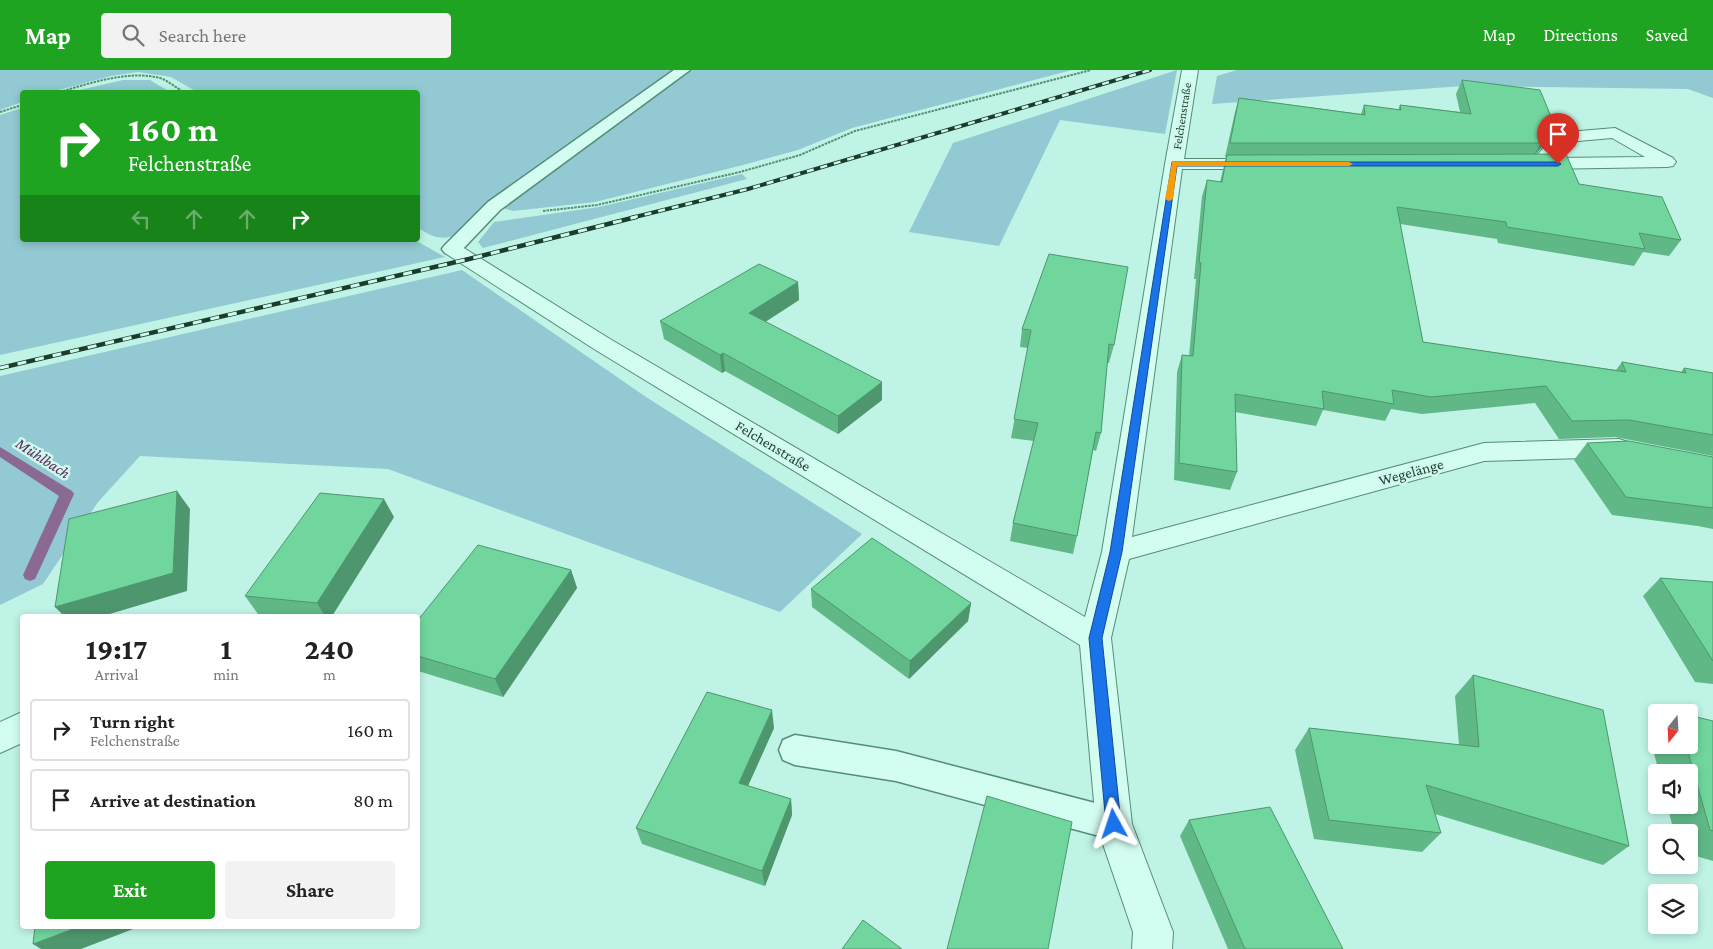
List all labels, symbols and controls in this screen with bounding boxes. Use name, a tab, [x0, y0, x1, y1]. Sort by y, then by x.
search box	[101, 13, 451, 58]
icon: search	[119, 21, 147, 49]
text: Map	[25, 22, 71, 49]
text: Search here	[159, 25, 246, 46]
text: Map	[1483, 25, 1515, 45]
text: Directions	[1543, 25, 1618, 45]
text: Saved	[1646, 25, 1688, 45]
street label: Felchenstraße	[1170, 82, 1194, 150]
icon: right	[45, 110, 110, 175]
text: 160 m	[128, 110, 218, 149]
pin	[1537, 113, 1579, 164]
icon: arrive	[1544, 120, 1572, 148]
text: Felchenstraße	[128, 151, 252, 176]
icon: left	[127, 205, 155, 233]
icon: ahead	[180, 205, 208, 233]
icon: ahead	[233, 205, 261, 233]
icon: right	[286, 205, 314, 233]
street label: Felchenstraße	[733, 417, 814, 475]
water label: Mühlbach	[12, 434, 73, 482]
street label: Wegelänge	[1377, 456, 1446, 489]
text: 19:17	[86, 632, 147, 665]
text: 1	[220, 632, 232, 665]
text: 240	[305, 632, 354, 665]
text: Arrival	[95, 666, 138, 683]
text: min	[213, 666, 239, 683]
text: m	[323, 666, 336, 683]
north arrow	[1648, 704, 1698, 754]
map controls	[1648, 704, 1698, 934]
text: Turn right	[90, 711, 175, 732]
icon: right	[47, 716, 75, 744]
text: 160 m	[347, 720, 393, 741]
text: Felchenstraße	[90, 732, 180, 749]
button: sound	[1648, 764, 1698, 814]
icon: arrive	[47, 786, 75, 814]
text: Arrive at destination	[90, 790, 256, 811]
text: 80 m	[353, 790, 393, 811]
position arrow	[1087, 797, 1139, 849]
button: search	[1648, 824, 1698, 874]
button: Exit	[45, 861, 215, 919]
button: Share	[225, 861, 395, 919]
button: layers	[1648, 884, 1698, 934]

